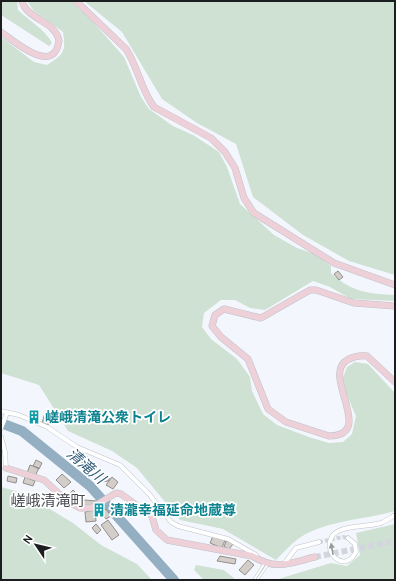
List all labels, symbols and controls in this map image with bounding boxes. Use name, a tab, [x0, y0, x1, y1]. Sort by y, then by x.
place label: 嵯峨清滝公衆トイレ	[45, 408, 171, 426]
building icon: 嵯峨清滝公衆トイレ	[26, 409, 42, 425]
water label: 清滝川	[63, 444, 110, 489]
district label: 嵯峨清滝町	[10, 492, 86, 510]
place label: 清瀧幸福延命地蔵尊	[110, 501, 236, 519]
building icon: 清瀧幸福延命地蔵尊	[91, 502, 107, 518]
north arrow	[16, 525, 56, 565]
text: N	[20, 532, 36, 546]
one-way arrow	[328, 543, 334, 555]

